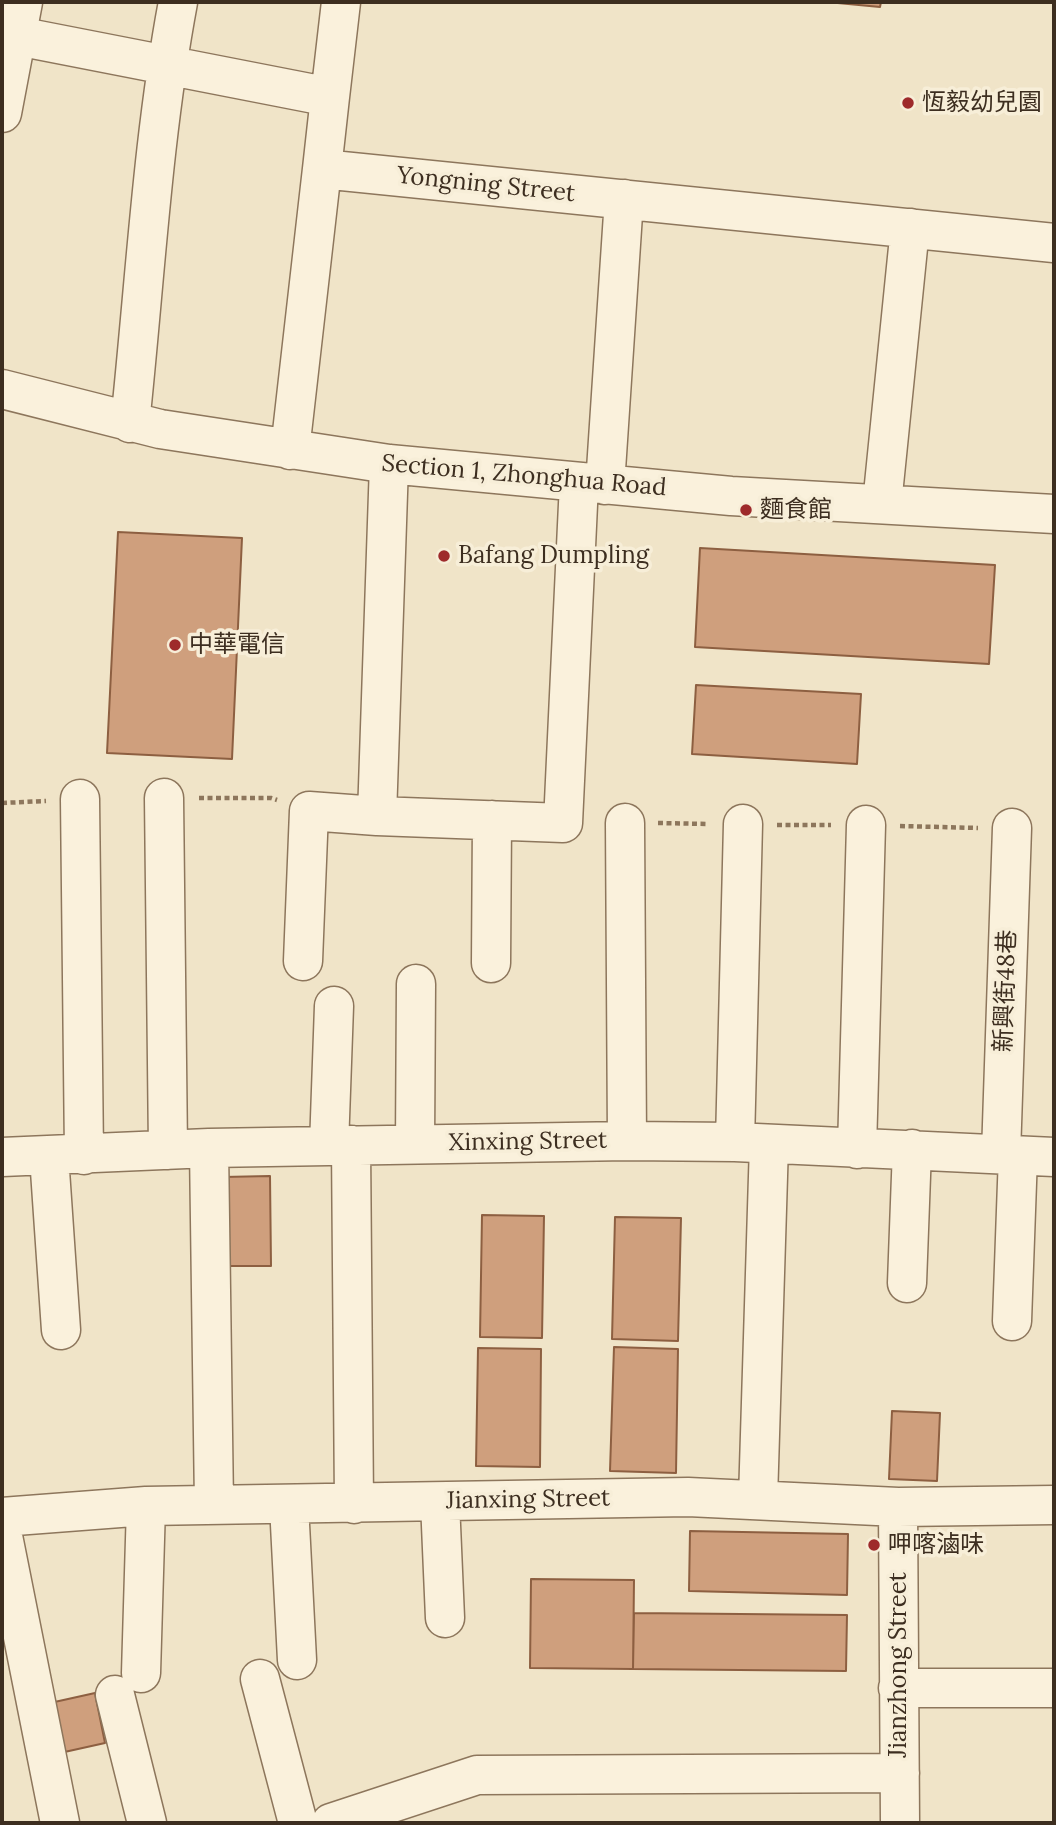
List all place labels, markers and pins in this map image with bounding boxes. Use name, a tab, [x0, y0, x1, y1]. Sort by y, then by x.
place label: 恆毅幼兒園	[922, 89, 1042, 117]
marker: 恆毅幼兒園	[900, 95, 916, 111]
place label: 麵食館	[760, 496, 832, 524]
marker: 麵食館	[738, 502, 754, 518]
place label: Bafang Dumpling	[458, 542, 649, 570]
marker: Bafang Dumpling	[436, 548, 452, 564]
place label: 中華電信	[189, 631, 285, 659]
marker: 中華電信	[167, 637, 183, 653]
place label: 呷喀滷味	[888, 1531, 984, 1559]
marker: 呷喀滷味	[866, 1537, 882, 1553]

